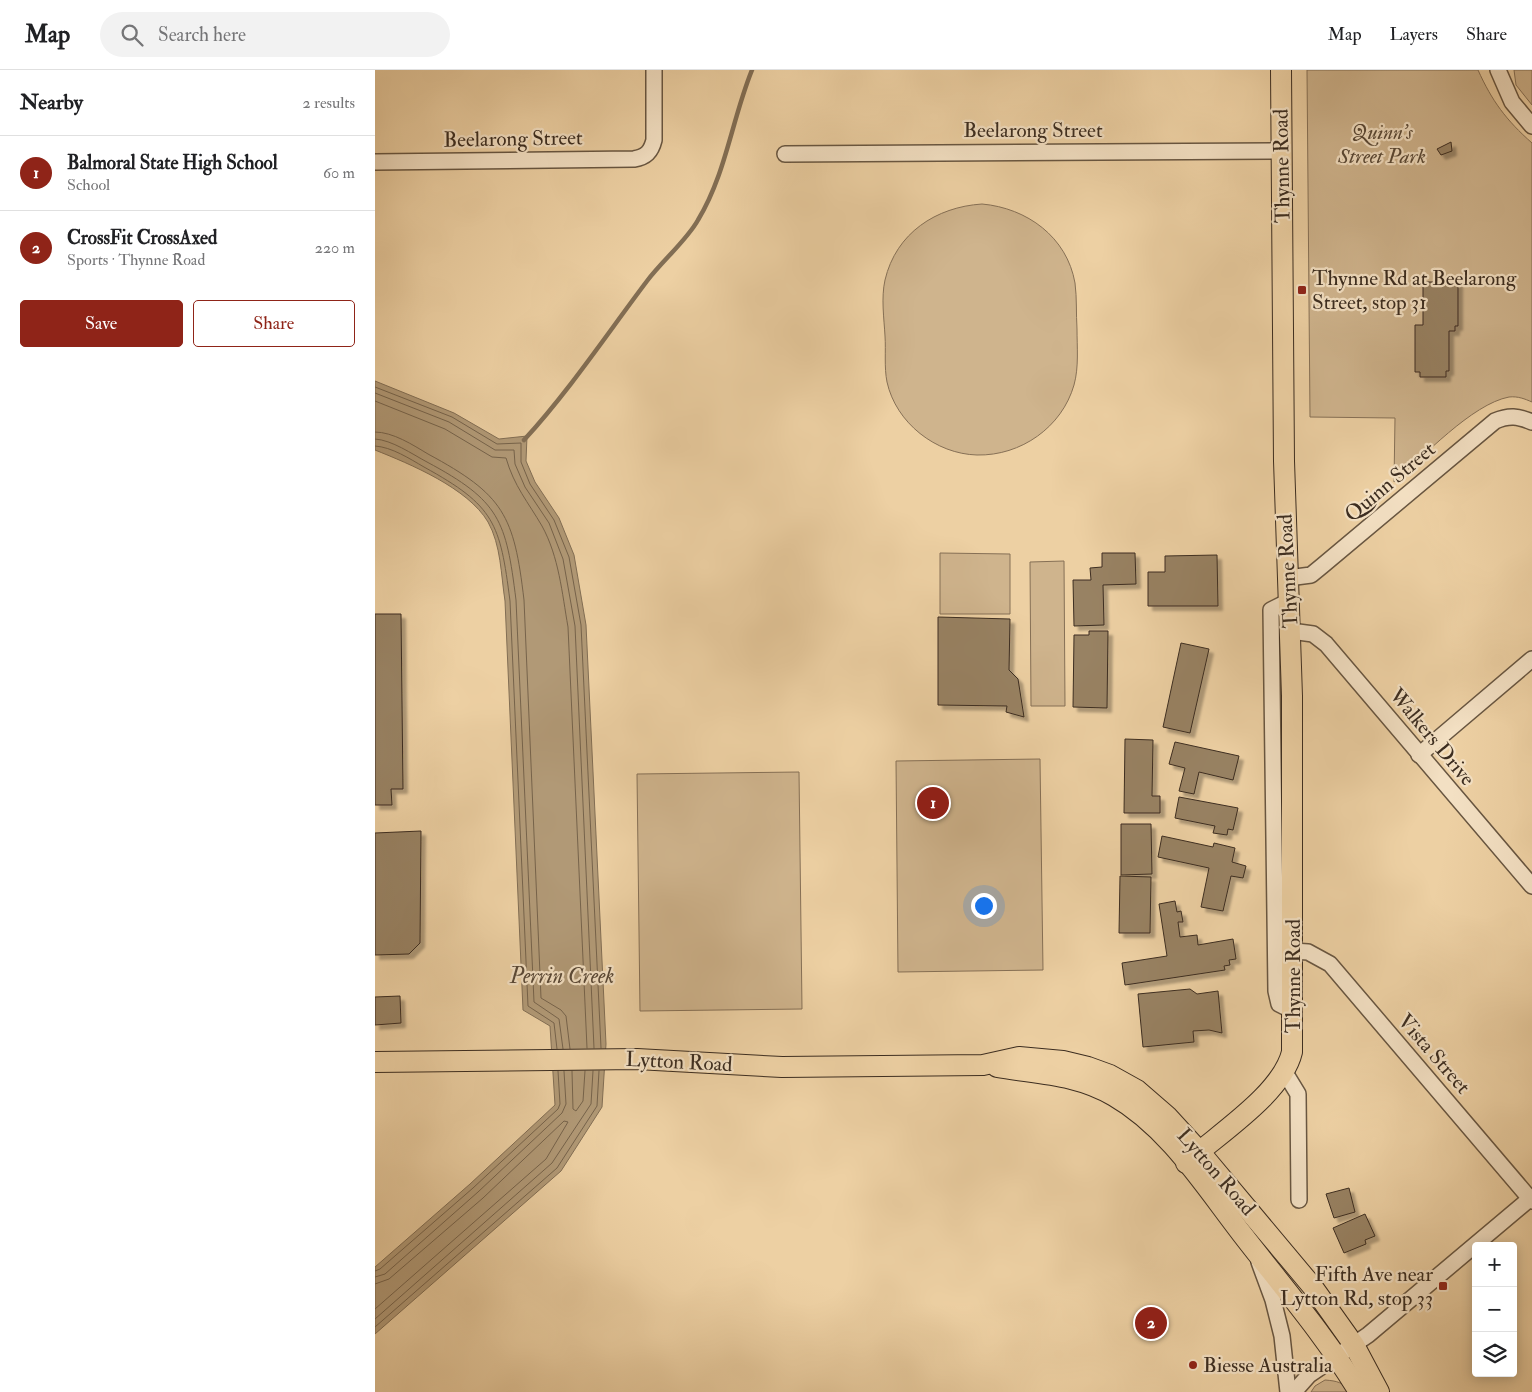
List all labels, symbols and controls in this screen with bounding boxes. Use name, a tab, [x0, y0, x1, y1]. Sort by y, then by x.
search box	[100, 12, 450, 57]
text: Map	[25, 19, 70, 50]
icon: search	[118, 21, 146, 49]
text: Search here	[158, 23, 246, 47]
text: Map	[1328, 23, 1362, 46]
text: Layers	[1390, 23, 1438, 46]
text: Share	[1466, 23, 1507, 46]
text: Nearby	[20, 89, 83, 116]
text: 2 results	[302, 93, 355, 113]
street label: Thynne Road	[1267, 108, 1296, 223]
street label: Beelarong Street	[963, 117, 1103, 144]
park label: Quinn's Street Park	[1337, 119, 1426, 170]
street label: Beelarong Street	[443, 124, 583, 154]
text: Balmoral State High School	[67, 151, 278, 175]
text: 1	[33, 163, 39, 183]
text: 60 m	[323, 163, 355, 183]
text: School	[67, 175, 110, 195]
text: CrossFit CrossAxed	[67, 226, 217, 250]
text: 2	[32, 238, 40, 258]
text: 220 m	[315, 238, 355, 258]
text: Sports · Thynne Road	[67, 250, 205, 270]
place label: Thynne Rd at Beelarong Street, stop 31	[1312, 265, 1517, 316]
marker: Thynne Rd at Beelarong Street, stop 31	[1296, 284, 1308, 296]
button: Save	[20, 300, 183, 347]
button: Share	[193, 300, 355, 347]
street label: Quinn Street	[1339, 436, 1441, 528]
street label: Thynne Road	[1271, 513, 1304, 629]
street label: Walkers Drive	[1383, 682, 1481, 792]
pin: 1	[917, 784, 949, 822]
your location	[971, 893, 997, 919]
street label: Thynne Road	[1280, 918, 1307, 1033]
water label: Perrin Creek	[509, 962, 614, 990]
street label: Vista Street	[1392, 1008, 1476, 1100]
street label: Lytton Road	[625, 1046, 734, 1078]
street label: Lytton Road	[1171, 1123, 1262, 1222]
map controls	[1472, 1242, 1517, 1377]
button: +	[1472, 1242, 1517, 1287]
place label: Fifth Ave near Lytton Rd, stop 33	[1280, 1261, 1433, 1312]
marker: Fifth Ave near Lytton Rd, stop 33	[1437, 1280, 1449, 1292]
button: −	[1472, 1287, 1517, 1332]
pin: 2	[1135, 1304, 1167, 1342]
button: layers	[1472, 1332, 1517, 1377]
place label: Biesse Australia	[1203, 1352, 1333, 1379]
marker: Biesse Australia	[1187, 1359, 1199, 1371]

